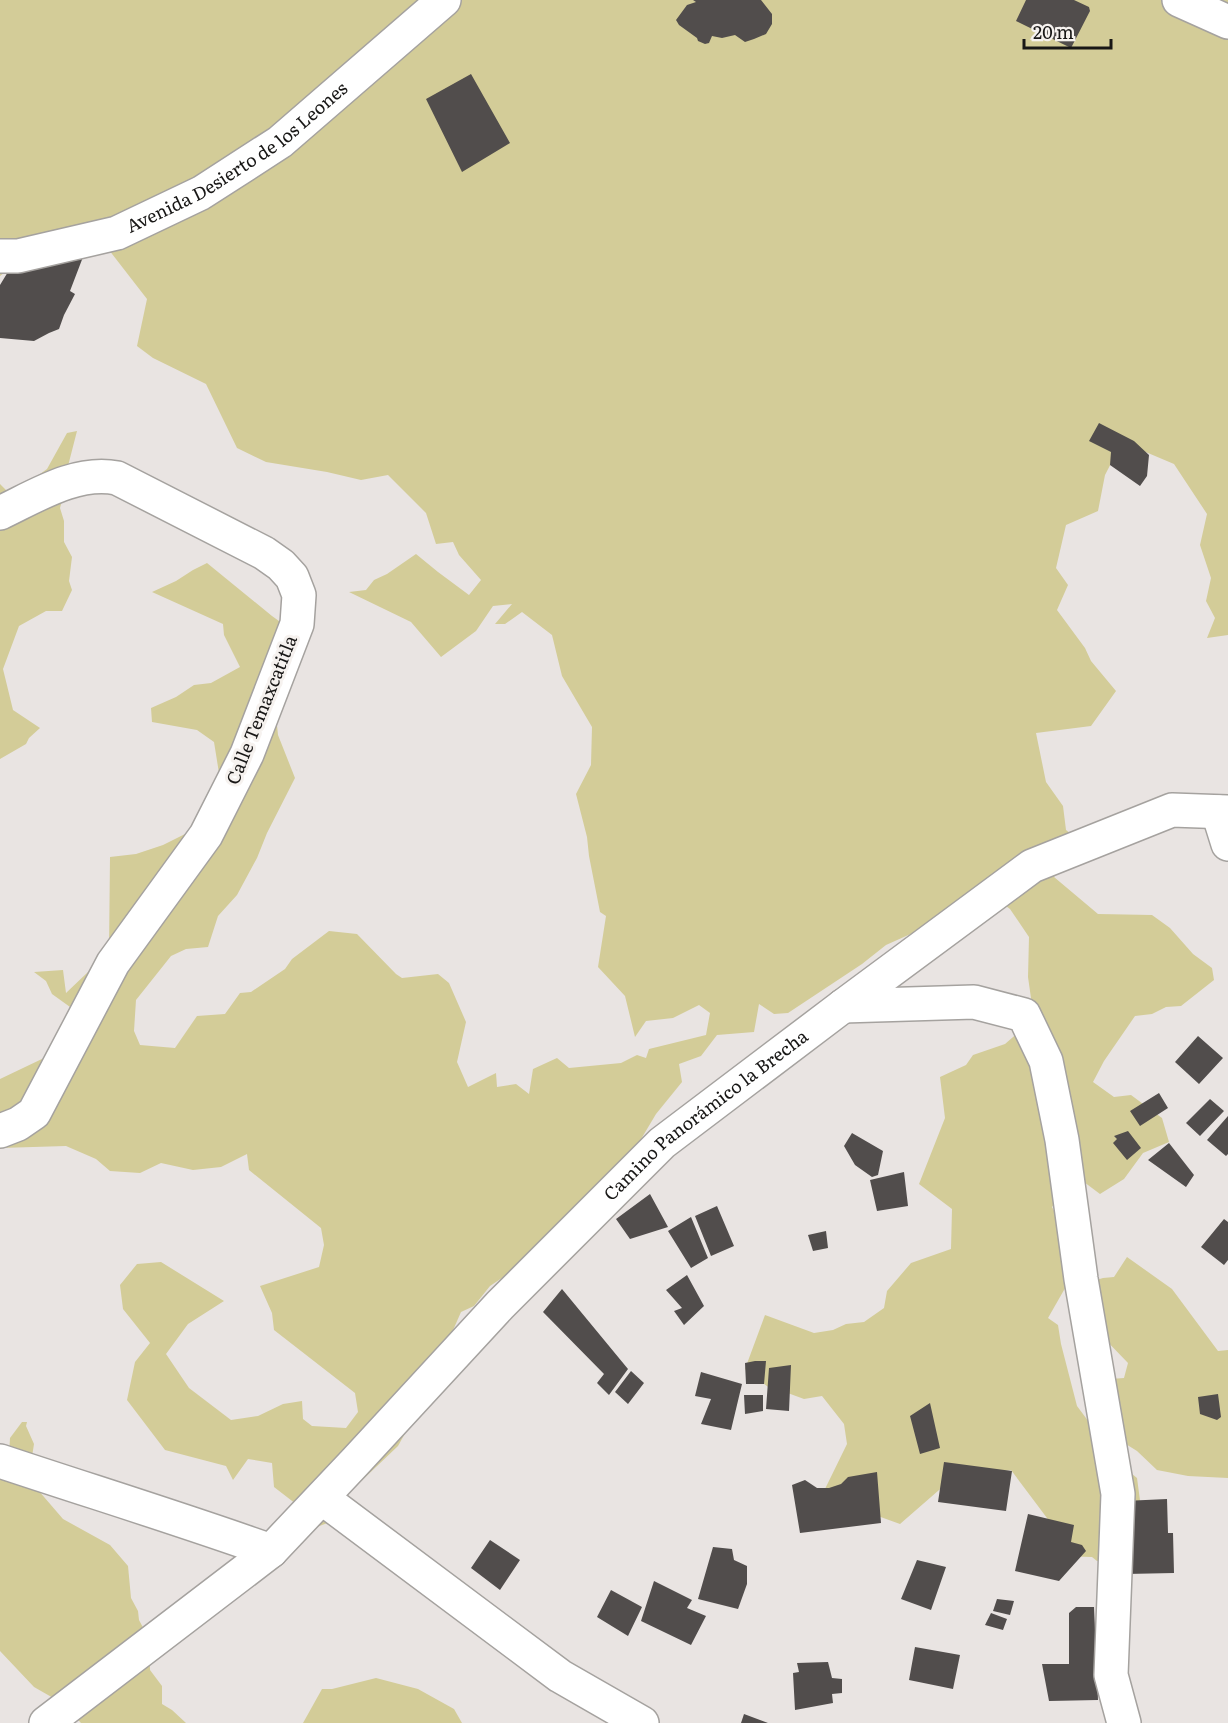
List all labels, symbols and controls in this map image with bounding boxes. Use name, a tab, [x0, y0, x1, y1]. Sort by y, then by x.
scale bar	[1024, 12, 1111, 50]
text: 20 m	[1033, 18, 1074, 45]
street label: Avenida Desierto de los Leones	[121, 74, 353, 239]
street label: Calle Temaxcatitla	[218, 630, 303, 788]
street label: Camino Panorámico la Brecha	[597, 1022, 813, 1206]

